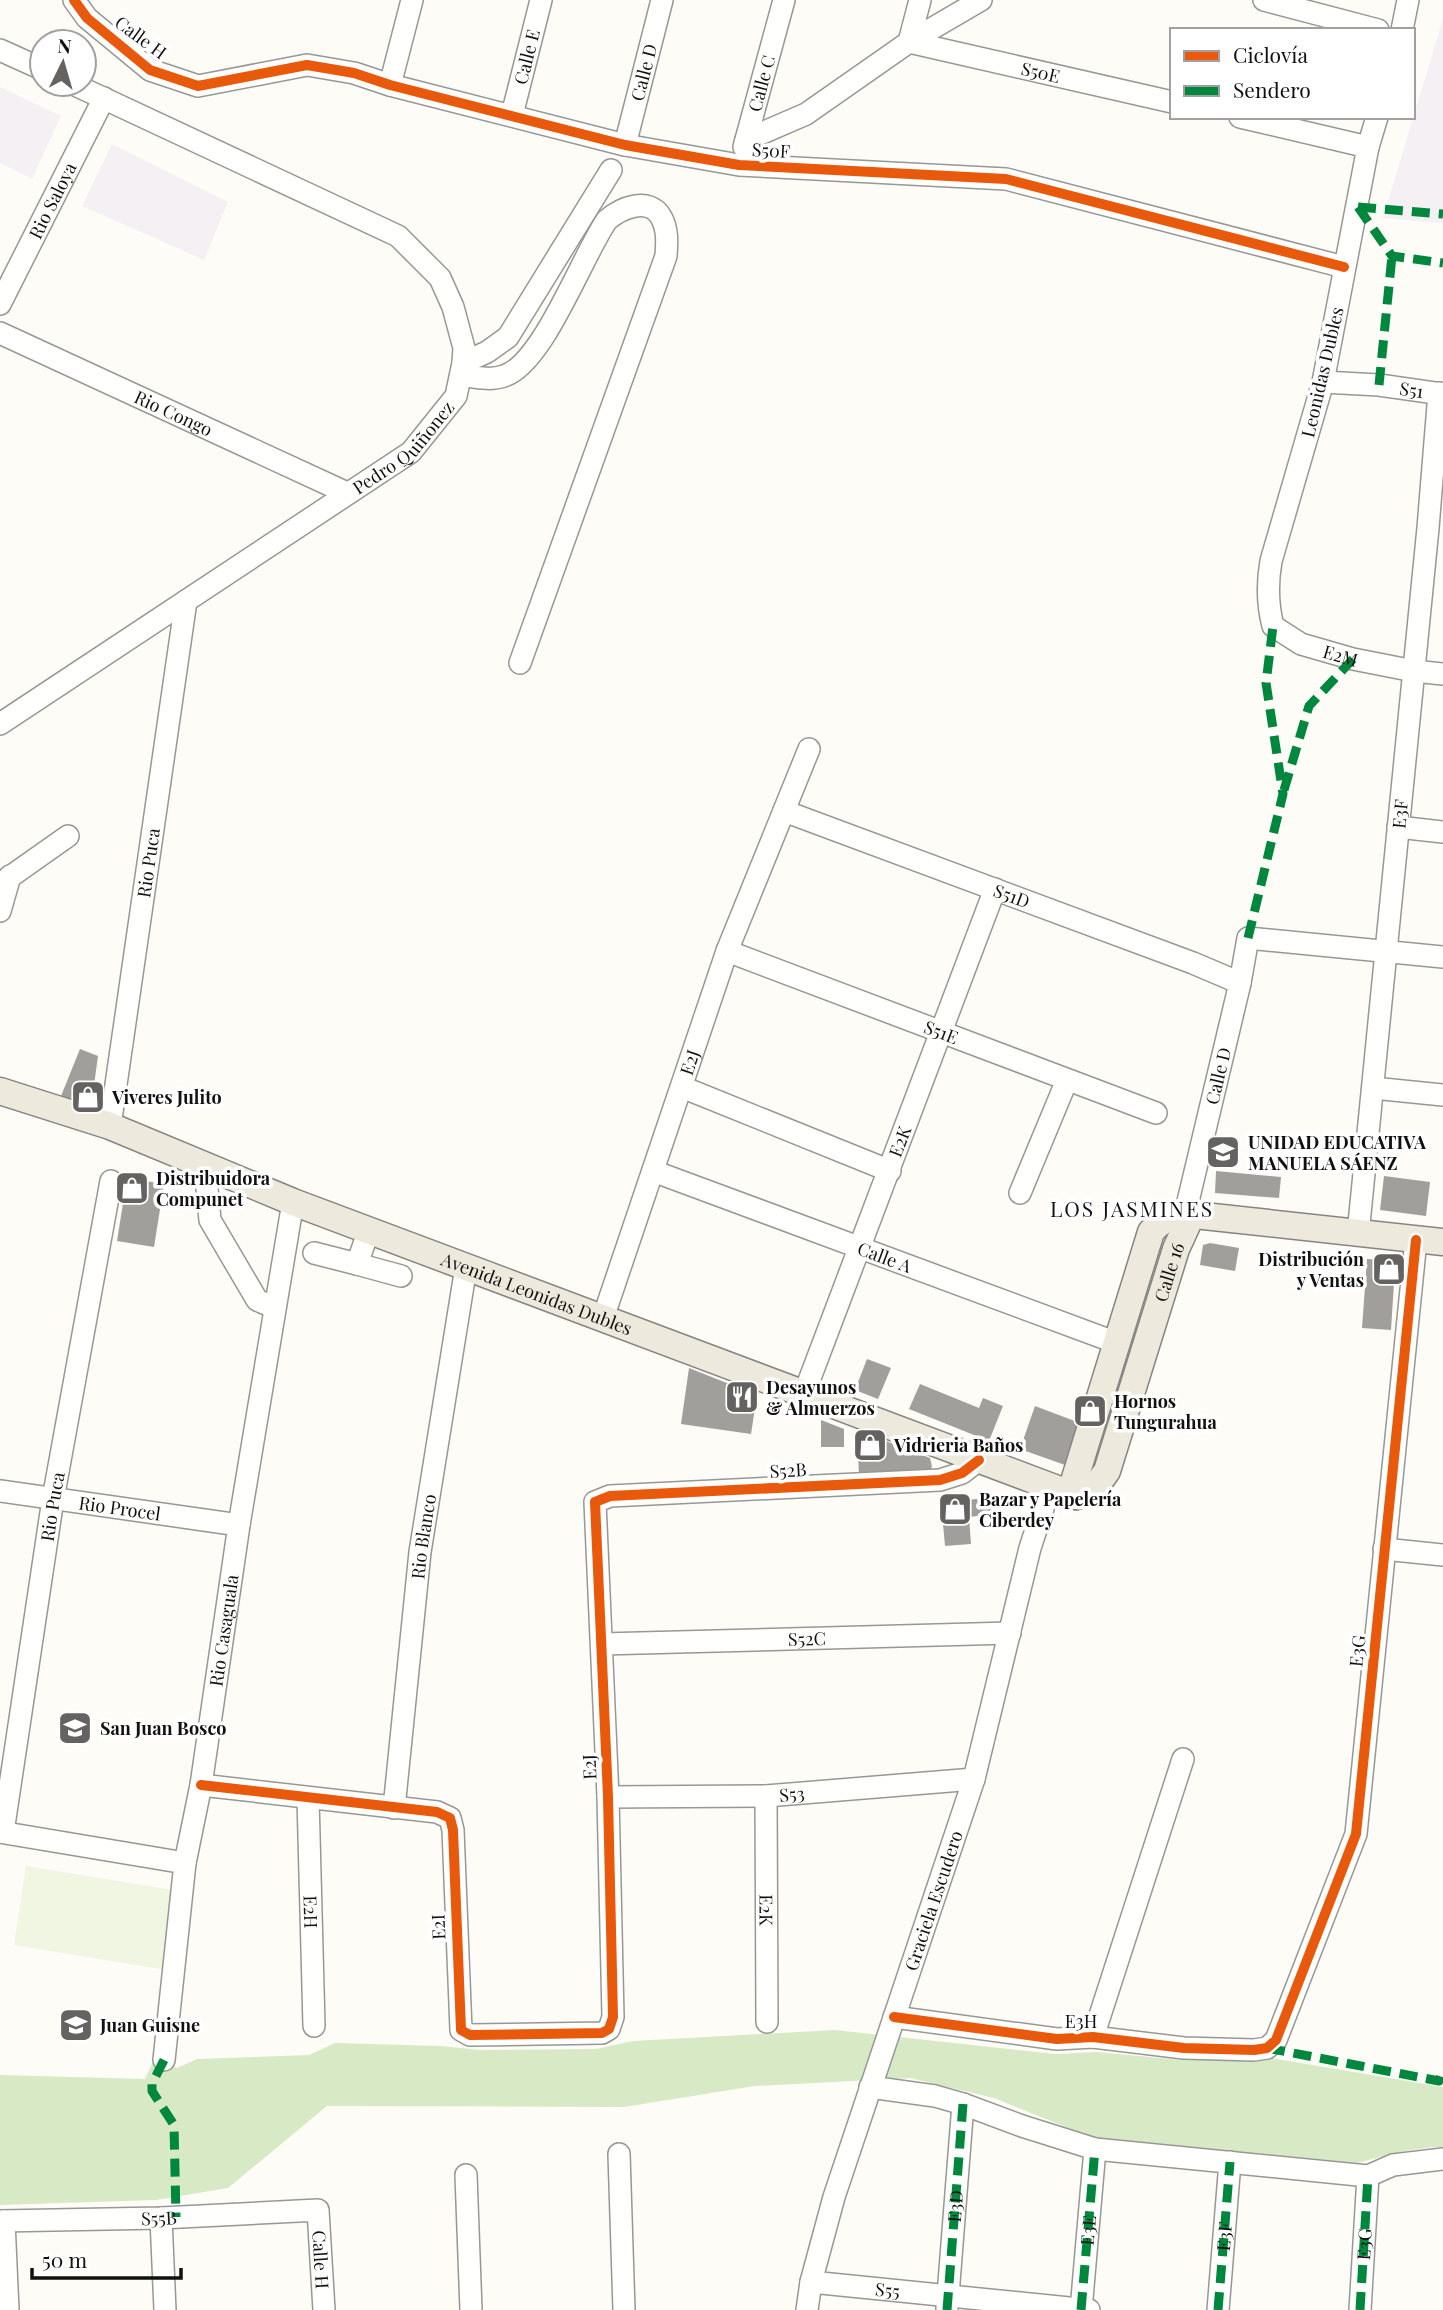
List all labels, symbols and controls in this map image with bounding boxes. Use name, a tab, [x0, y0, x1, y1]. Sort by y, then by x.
street label: Calle H	[110, 10, 172, 64]
street label: Calle E	[508, 27, 545, 87]
north arrow	[28, 28, 98, 98]
legend	[1170, 28, 1415, 119]
text: N	[57, 32, 73, 59]
text: Ciclovía	[1233, 40, 1308, 68]
street label: Calle D	[625, 41, 662, 103]
street label: Calle C	[742, 52, 780, 114]
street label: S50E	[1019, 56, 1062, 88]
text: Sendero	[1233, 75, 1311, 103]
street label: S50F	[751, 137, 791, 163]
street label: Rio Saloya	[23, 158, 82, 243]
street label: Leonidas Dubles	[1295, 304, 1349, 440]
street label: S51	[1398, 376, 1425, 403]
street label: Rio Congo	[131, 385, 216, 441]
street label: Pedro Quiñonez	[348, 396, 459, 499]
street label: E2M	[1320, 639, 1361, 672]
street label: E3F	[1386, 798, 1413, 830]
street label: Rio Puca	[131, 826, 165, 899]
street label: S51D	[990, 878, 1033, 913]
street label: S51E	[921, 1015, 962, 1049]
street label: Calle D	[1199, 1045, 1236, 1107]
street label: E2J	[674, 1046, 705, 1078]
shop icon: Viveres Julito	[69, 1078, 107, 1116]
place label: Viveres Julito	[111, 1085, 222, 1109]
street label: E2K	[883, 1122, 916, 1160]
place label: UNIDAD EDUCATIVA MANUELA SÁENZ	[1248, 1130, 1427, 1175]
school or university icon: UNIDAD EDUCATIVA MANUELA SÁENZ	[1204, 1133, 1242, 1171]
place label: Distribuidora Compunet	[156, 1166, 271, 1211]
shop icon: Distribuidora Compunet	[113, 1169, 151, 1207]
district label: LOS JASMINES	[1050, 1194, 1214, 1222]
street label: Calle A	[854, 1236, 916, 1278]
street label: Calle 16	[1148, 1238, 1190, 1305]
street label: Avenida Leonidas Dubles	[437, 1246, 636, 1340]
place label: Distribución y Ventas	[1258, 1247, 1364, 1292]
shop icon: Distribución y Ventas	[1370, 1250, 1408, 1288]
place label: Desayunos & Almuerzos	[766, 1375, 875, 1420]
restaurant icon: Desayunos & Almuerzos	[723, 1378, 761, 1416]
place label: Hornos Tungurahua	[1114, 1389, 1217, 1434]
shop icon: Hornos Tungurahua	[1071, 1392, 1109, 1430]
shop icon: Vidrieria Baños	[851, 1426, 889, 1464]
place label: Vidrieria Baños	[893, 1433, 1023, 1457]
street label: S52B	[769, 1457, 807, 1483]
street label: Rio Puca	[35, 1470, 70, 1543]
place label: Bazar y Papelería Ciberdey	[979, 1487, 1122, 1532]
street label: Rio Procel	[77, 1490, 162, 1526]
shop icon: Bazar y Papelería Ciberdey	[936, 1490, 974, 1528]
street label: Rio Blanco	[405, 1492, 441, 1580]
street label: Rio Casaguala	[204, 1573, 244, 1688]
street label: S52C	[787, 1626, 826, 1651]
street label: E3G	[1343, 1634, 1371, 1668]
school or university icon: San Juan Bosco	[56, 1709, 94, 1747]
place label: San Juan Bosco	[100, 1716, 227, 1740]
street label: E2J	[577, 1754, 601, 1780]
street label: S53	[778, 1781, 806, 1807]
street label: Graciela Escudero	[899, 1827, 968, 1974]
street label: E2K	[754, 1894, 779, 1926]
street label: E2H	[299, 1895, 323, 1929]
street label: E2I	[426, 1914, 450, 1940]
school or university icon: Juan Guisne	[57, 2006, 95, 2044]
street label: E3H	[1065, 2009, 1097, 2033]
place label: Juan Guisne	[99, 2013, 200, 2037]
street label: E3D	[942, 2189, 968, 2223]
street label: S55B	[141, 2205, 178, 2230]
street label: E3E	[1075, 2214, 1101, 2246]
street label: E3F	[1211, 2221, 1237, 2252]
street label: E3G	[1351, 2227, 1377, 2261]
street label: Calle H	[307, 2230, 335, 2290]
scale bar	[32, 2236, 180, 2280]
text: 50 m	[42, 2245, 88, 2273]
street label: S55	[874, 2277, 901, 2303]

